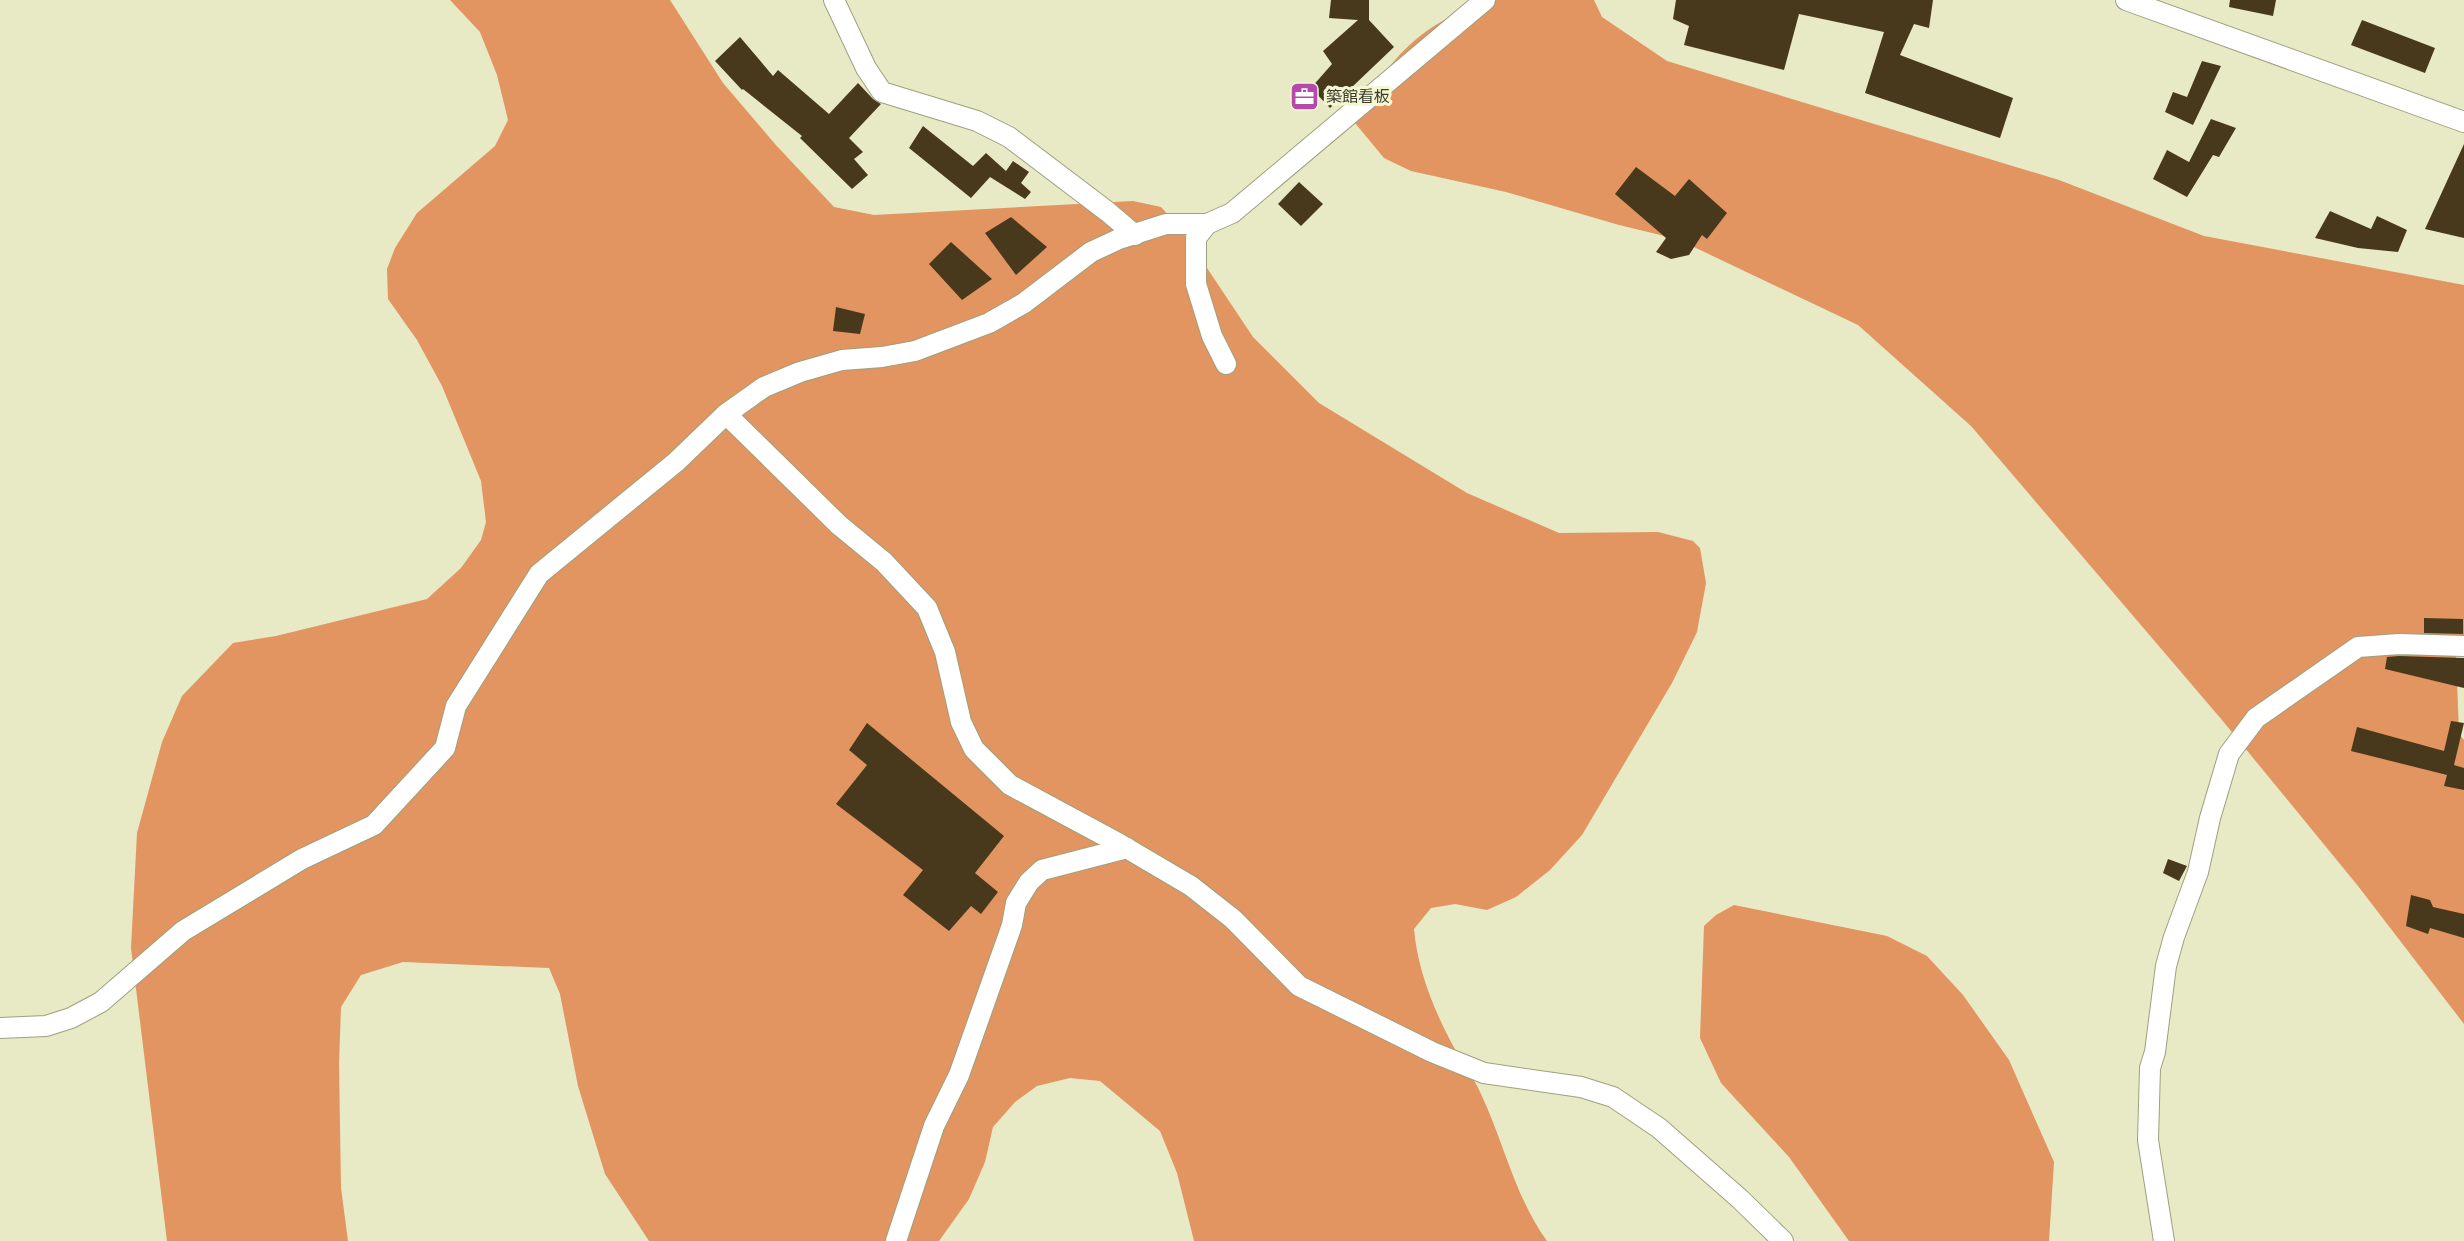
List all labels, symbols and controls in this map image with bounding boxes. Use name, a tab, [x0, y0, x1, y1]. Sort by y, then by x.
office icon: 築館看板	[1289, 80, 1321, 112]
place label: 築館看板	[1326, 87, 1390, 106]

